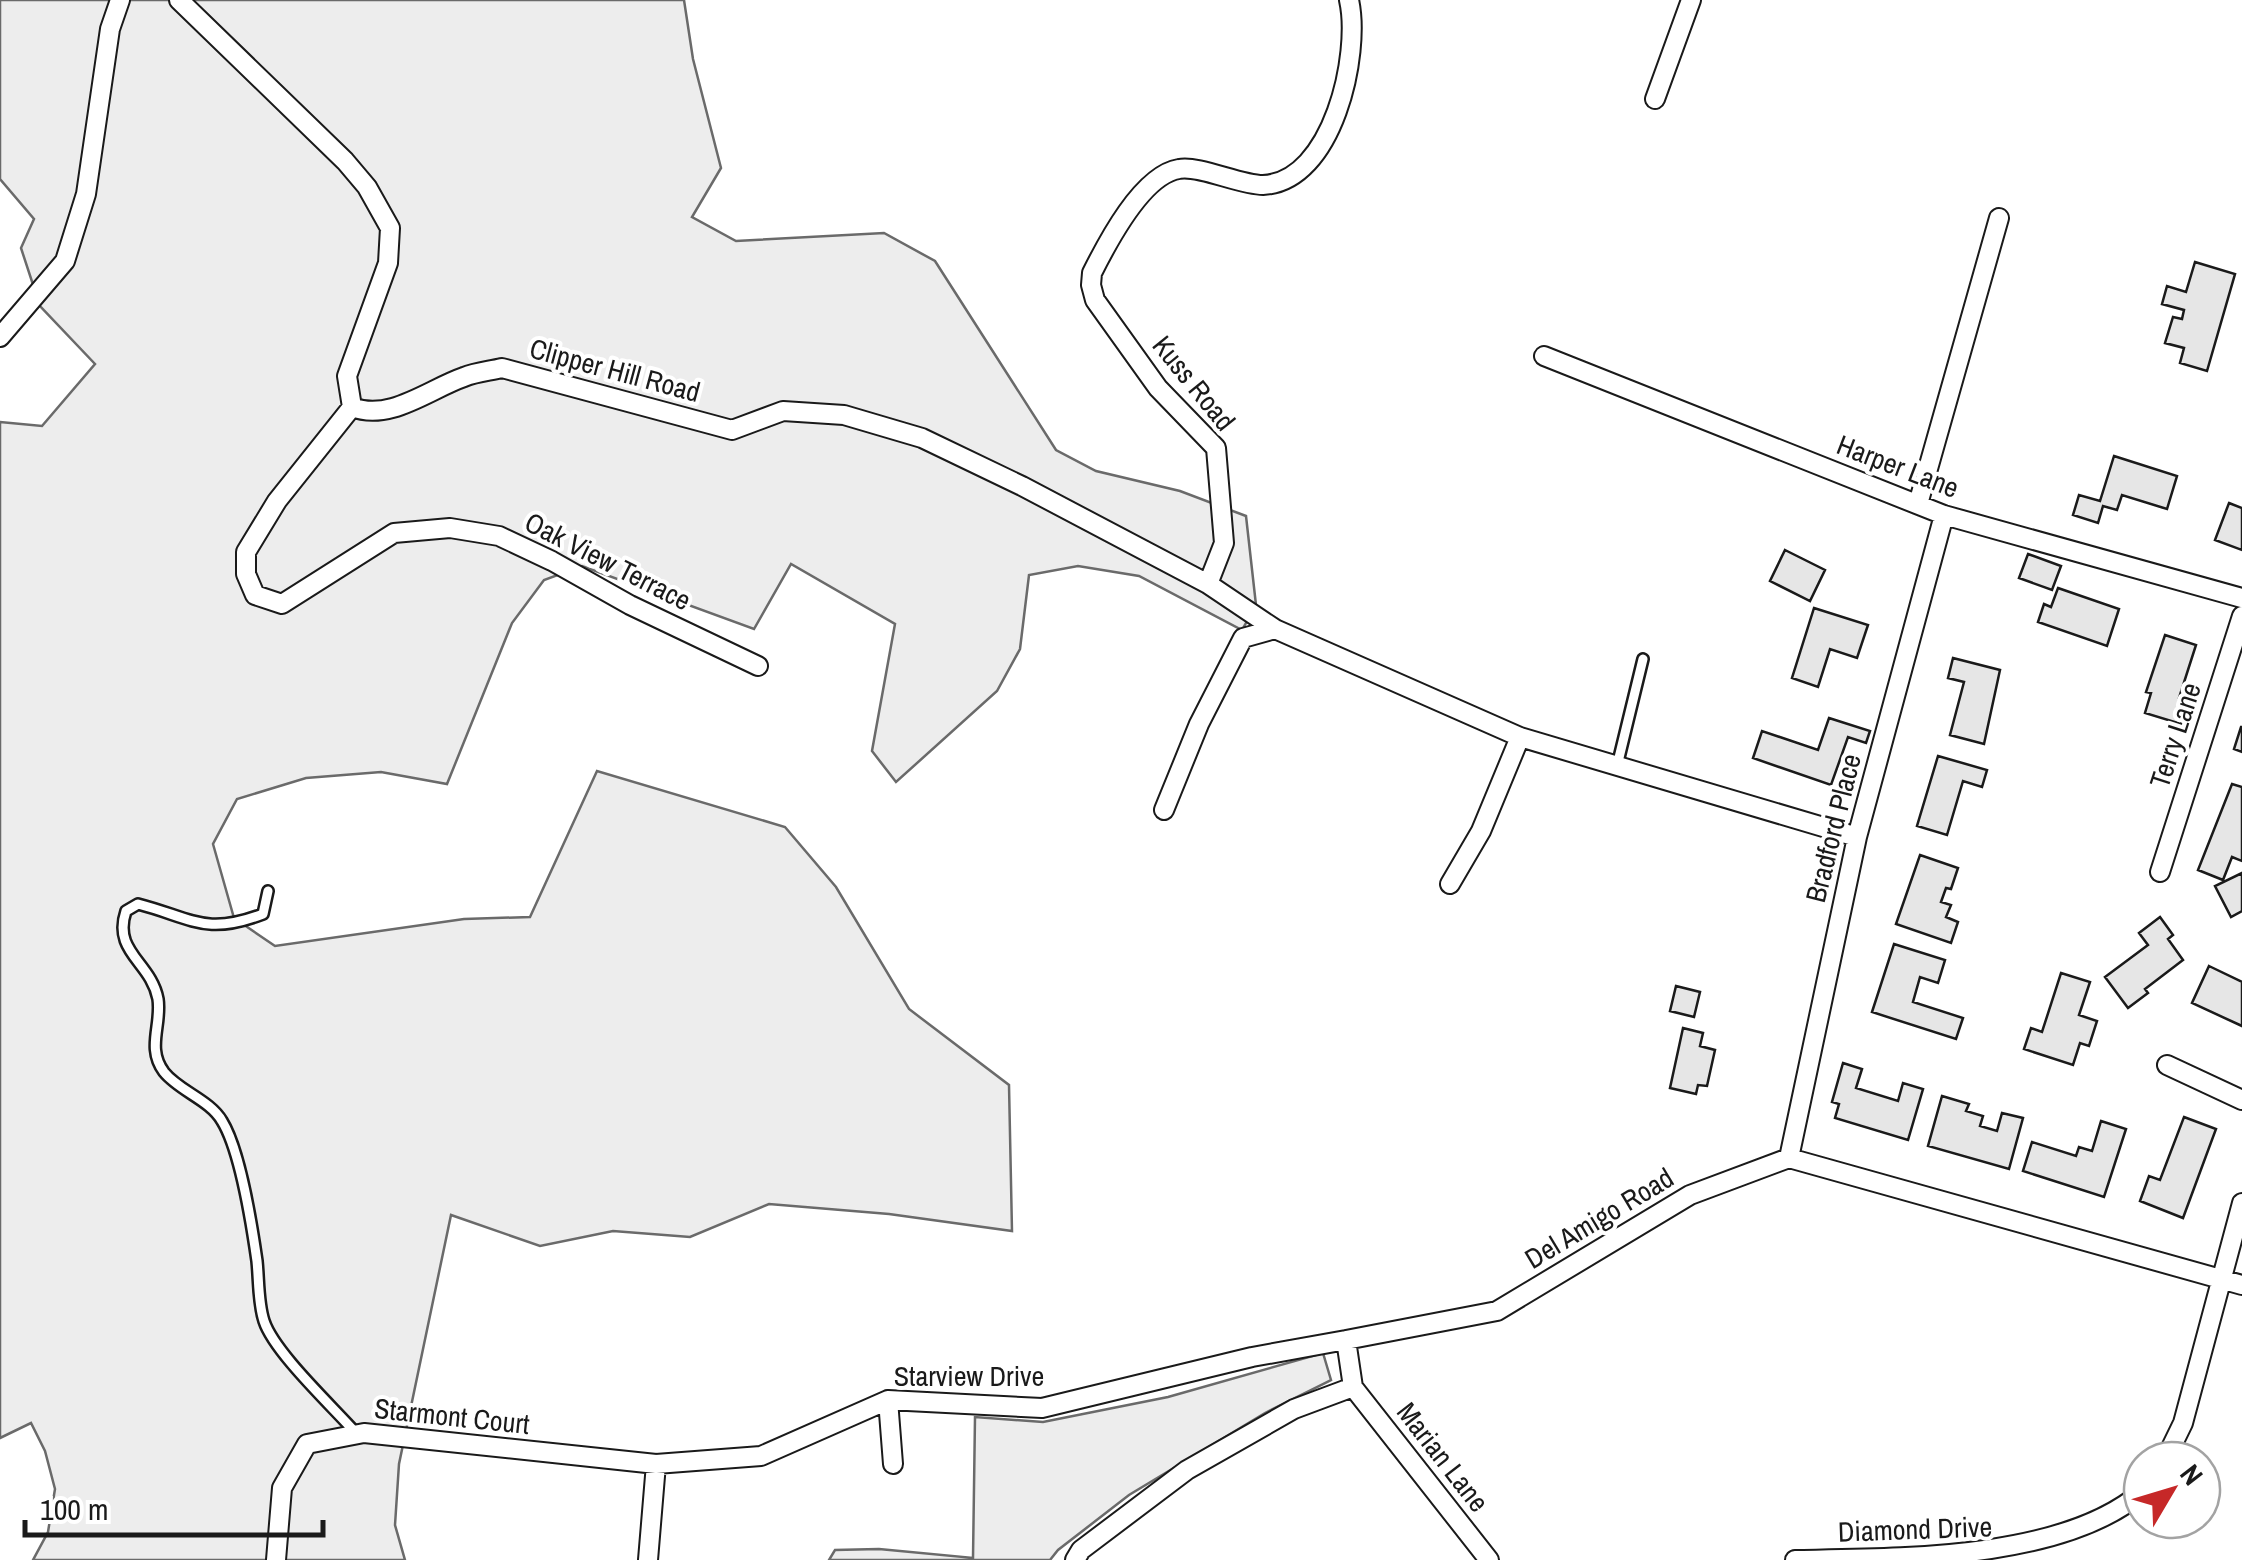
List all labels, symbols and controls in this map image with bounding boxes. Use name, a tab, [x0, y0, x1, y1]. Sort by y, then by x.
street label: Kuss Road	[1144, 327, 1244, 439]
street label: Clipper Hill Road	[526, 329, 704, 411]
street label: Harper Lane	[1832, 425, 1964, 507]
street label: Oak View Terrace	[518, 503, 698, 619]
street label: Terry Lane	[2140, 678, 2210, 792]
street label: Bradford Place	[1796, 750, 1870, 906]
street label: Del Amigo Road	[1518, 1159, 1680, 1277]
street label: Starview Drive	[894, 1357, 1044, 1395]
street label: Starmont Court	[373, 1389, 531, 1443]
street label: Marian Lane	[1388, 1395, 1498, 1519]
north arrow	[2122, 1440, 2222, 1540]
text: N	[2172, 1456, 2212, 1493]
scale bar	[25, 1475, 322, 1537]
text: 100 m	[40, 1489, 108, 1529]
street label: Diamond Drive	[1837, 1507, 1993, 1551]

